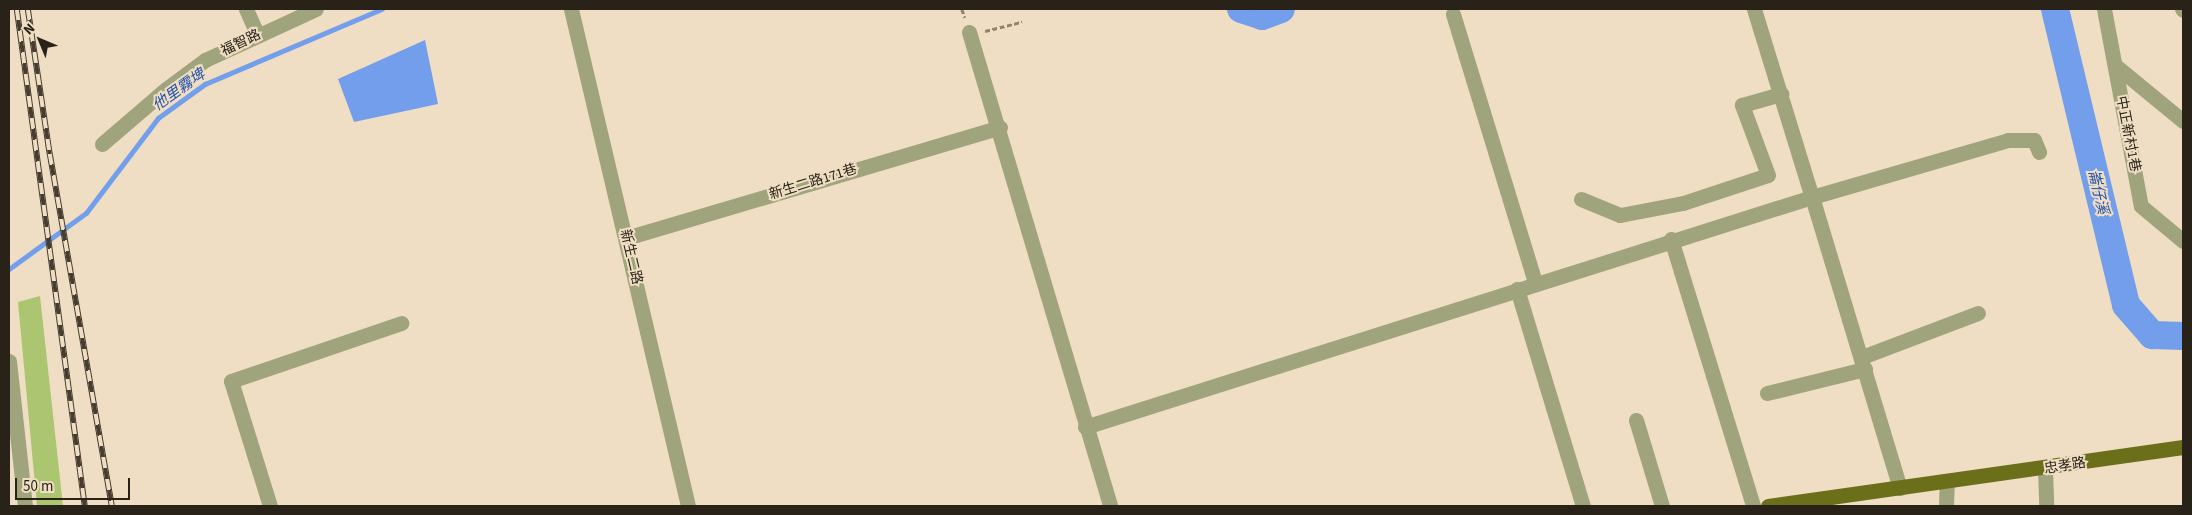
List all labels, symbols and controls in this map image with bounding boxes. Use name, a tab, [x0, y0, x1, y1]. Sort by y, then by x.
north arrow	[15, 15, 65, 65]
text: N	[19, 19, 40, 40]
street label: 福智路	[218, 26, 264, 60]
water label: 他里霧埤	[149, 65, 209, 115]
street label: 中正新村1巷	[2112, 95, 2144, 173]
street label: 新生二路171巷	[767, 161, 859, 203]
water label: 崙仔溪	[2084, 168, 2112, 216]
street label: 新生二路	[617, 228, 645, 286]
street label: 忠孝路	[2043, 454, 2087, 478]
scale bar	[18, 468, 132, 500]
text: 50 m	[23, 476, 53, 497]

